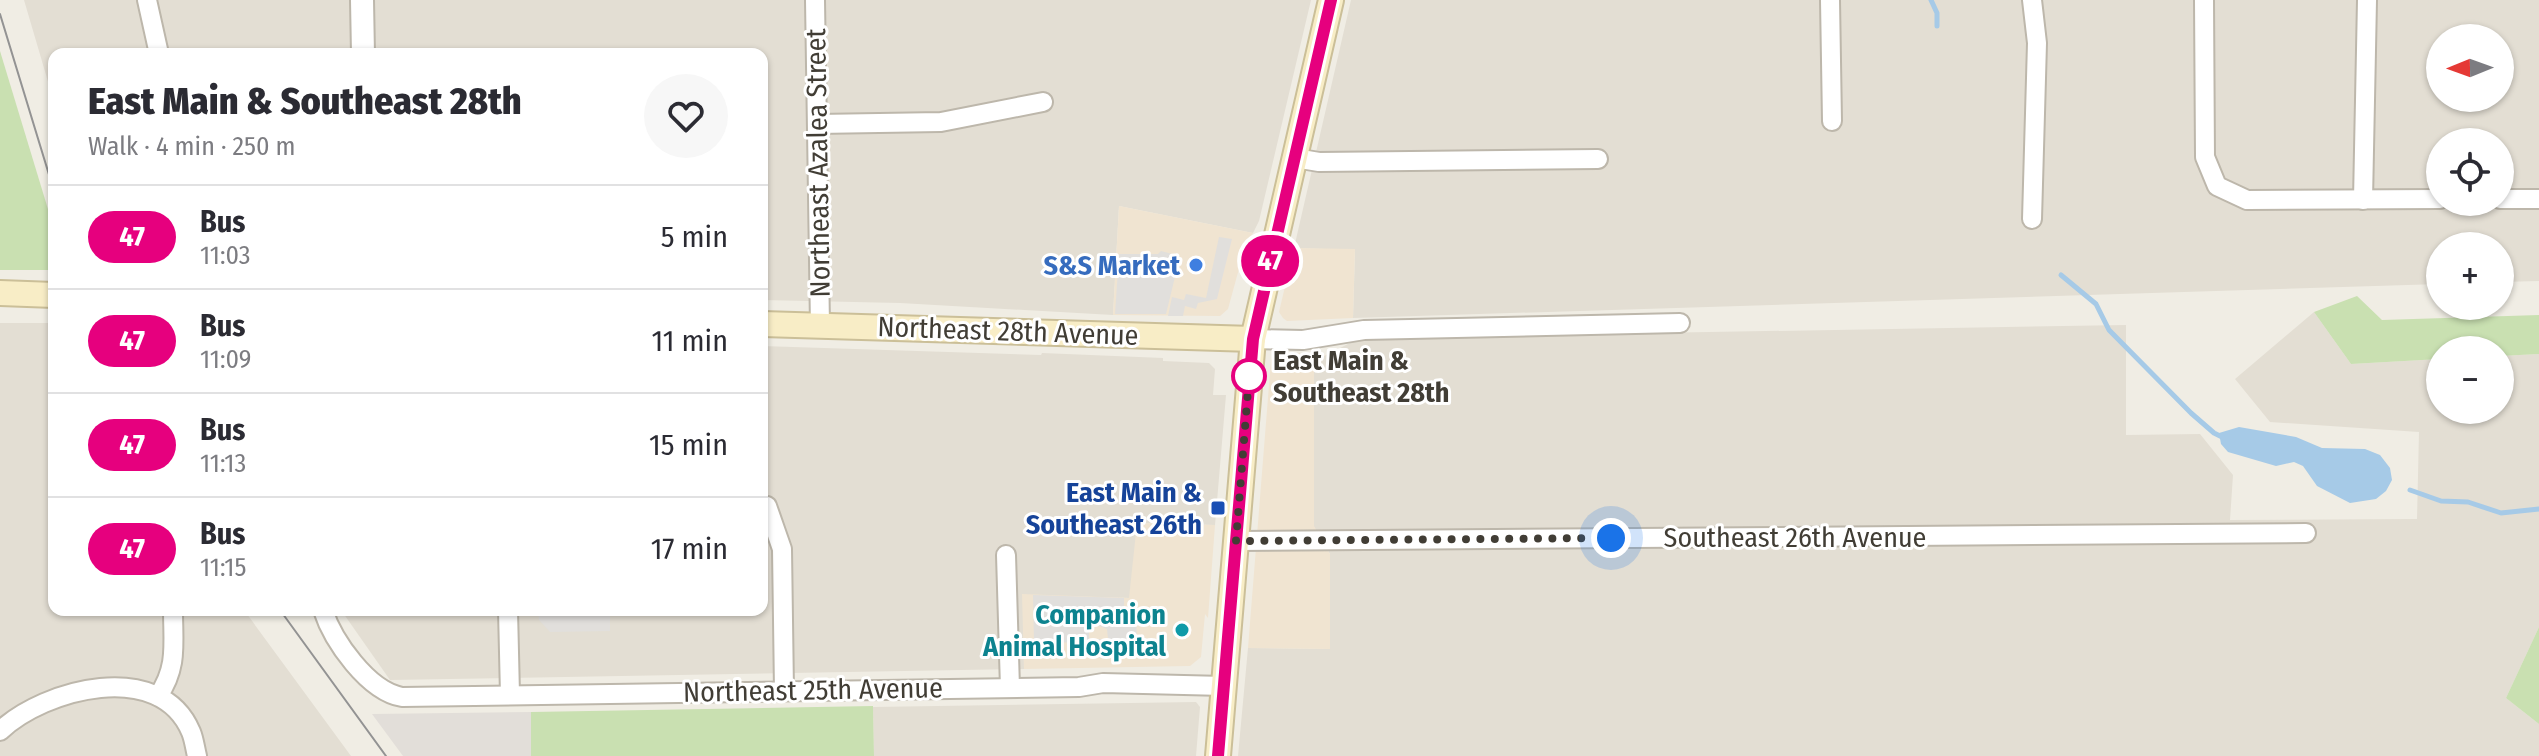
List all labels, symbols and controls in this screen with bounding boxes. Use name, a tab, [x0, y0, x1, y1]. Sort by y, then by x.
north arrow	[2426, 24, 2514, 112]
map controls	[2426, 24, 2514, 424]
street label: Northeast Azalea Street	[799, 27, 837, 298]
button: heart	[644, 74, 728, 158]
text: East Main & Southeast 28th	[88, 78, 522, 124]
button: locate	[2426, 128, 2514, 216]
text: Walk · 4 min · 250 m	[88, 131, 296, 162]
text: Bus	[200, 204, 245, 240]
text: 5 min	[661, 219, 728, 255]
text: 47	[119, 220, 145, 253]
button: +	[2426, 232, 2514, 320]
line badge: 47	[1234, 235, 1306, 287]
text: 11:03	[200, 240, 250, 271]
text: 47	[1257, 244, 1283, 277]
place label: S&S Market	[1043, 249, 1181, 282]
marker: S&S Market	[1187, 256, 1205, 274]
text: Bus	[200, 308, 245, 344]
street label: Northeast 28th Avenue	[877, 310, 1139, 352]
text: 11 min	[652, 323, 728, 359]
text: 47	[119, 324, 145, 357]
button: −	[2426, 336, 2514, 424]
text: 11:09	[200, 344, 251, 375]
place label: East Main & Southeast 28th	[1273, 344, 1450, 409]
marker: East Main & Southeast 28th	[1232, 359, 1266, 393]
text: Bus	[200, 412, 245, 448]
text: 15 min	[649, 427, 728, 463]
text: 47	[119, 428, 145, 461]
text: 11:13	[200, 448, 246, 479]
place label: East Main & Southeast 26th	[1026, 476, 1202, 541]
marker: East Main & Southeast 26th	[1209, 499, 1227, 517]
text: Bus	[200, 516, 245, 552]
your location	[1591, 518, 1631, 558]
street label: Southeast 26th Avenue	[1664, 521, 1926, 554]
text: 17 min	[651, 531, 728, 567]
text: 47	[119, 532, 145, 565]
text: 11:15	[200, 552, 246, 583]
place label: Companion Animal Hospital	[982, 598, 1166, 663]
marker: Companion Animal Hospital	[1173, 621, 1191, 639]
street label: Northeast 25th Avenue	[683, 671, 943, 709]

